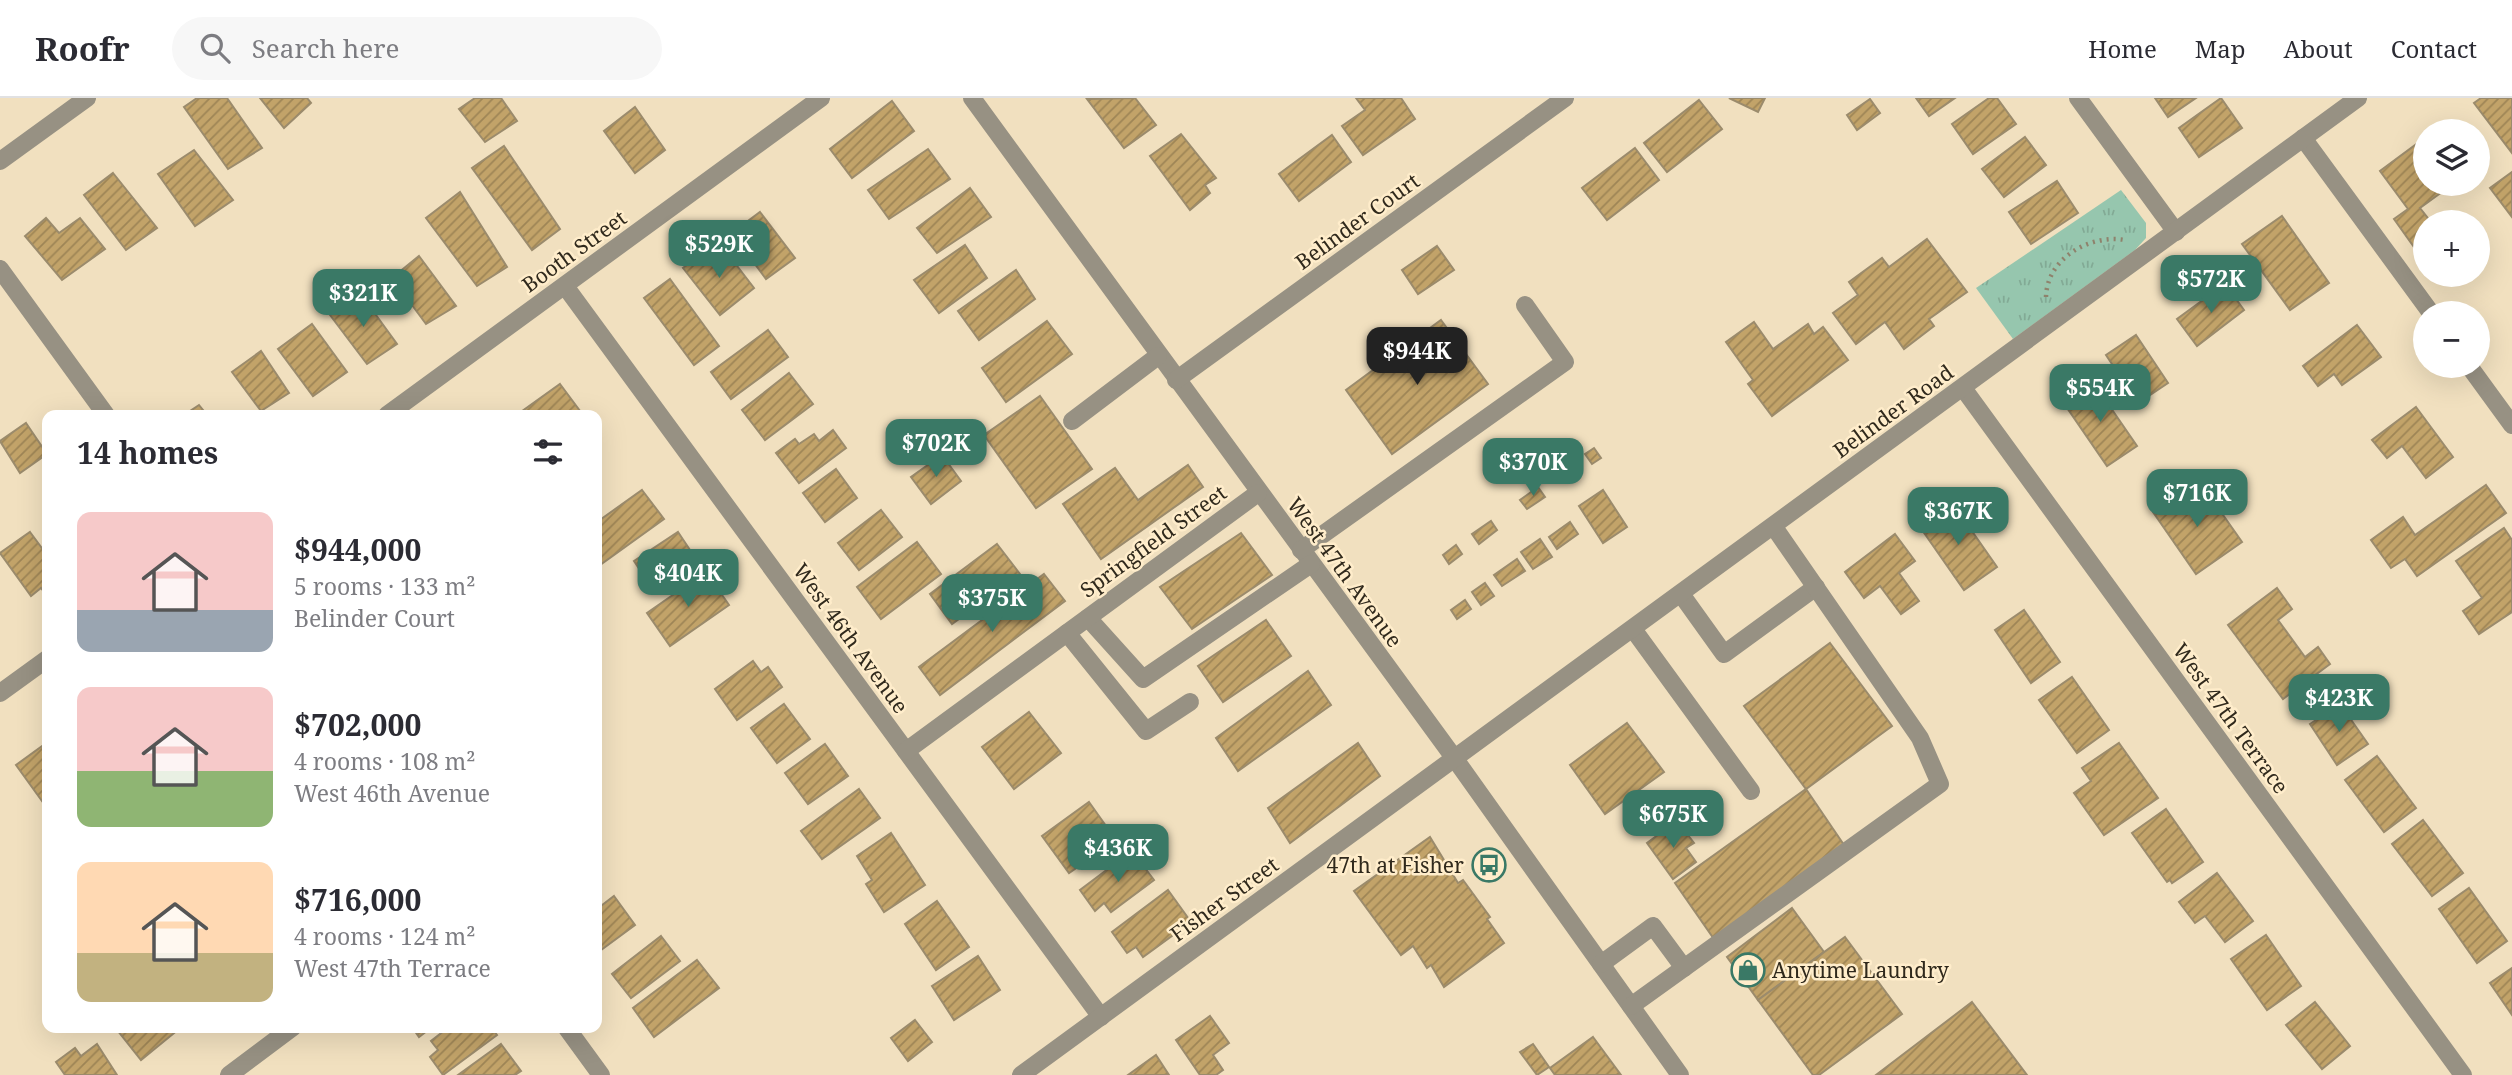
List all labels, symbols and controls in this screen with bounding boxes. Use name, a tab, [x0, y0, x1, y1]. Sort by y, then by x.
search box	[172, 17, 662, 80]
text: Roofr	[35, 26, 130, 71]
icon: search	[196, 29, 234, 67]
text: Search here	[252, 30, 399, 66]
text: Home	[2088, 32, 2157, 65]
text: Map	[2195, 32, 2246, 65]
text: About	[2284, 32, 2353, 65]
text: Contact	[2391, 32, 2477, 65]
map controls	[2413, 119, 2490, 378]
button: layers	[2413, 119, 2490, 196]
street label: Belinder Court	[1289, 167, 1425, 275]
street label: Booth Street	[516, 204, 632, 298]
button: +	[2413, 210, 2490, 287]
pin: $529K	[670, 220, 768, 280]
text: $529K	[685, 227, 753, 259]
pin: $572K	[2162, 256, 2260, 315]
text: $572K	[2177, 262, 2245, 294]
pin: $321K	[314, 270, 412, 329]
text: $321K	[329, 276, 397, 308]
button: −	[2413, 301, 2490, 378]
pin: $944K	[1368, 328, 1466, 387]
text: $944K	[1383, 334, 1451, 366]
street label: Belinder Road	[1827, 358, 1959, 464]
pin: $554K	[2051, 364, 2149, 424]
text: $554K	[2066, 371, 2134, 403]
pin: $702K	[887, 420, 985, 479]
text: $702K	[902, 426, 970, 458]
text: 14 homes	[77, 432, 218, 473]
icon: filters	[529, 433, 567, 471]
pin: $370K	[1484, 438, 1582, 498]
text: $370K	[1499, 445, 1567, 477]
pin: $716K	[2148, 470, 2246, 529]
text: $716K	[2163, 476, 2231, 508]
street label: Springfield Street	[1074, 478, 1232, 604]
pin: $367K	[1909, 488, 2007, 547]
street label: West 47th Avenue	[1281, 491, 1409, 653]
text: $367K	[1924, 494, 1992, 526]
text: $944,000	[294, 529, 421, 570]
icon: home	[133, 540, 217, 624]
pin: $404K	[639, 550, 737, 609]
text: $404K	[654, 556, 722, 588]
street label: West 46th Avenue	[787, 557, 915, 719]
text: 5 rooms · 133 m²	[294, 570, 476, 602]
pin: $375K	[943, 574, 1041, 634]
text: $375K	[958, 581, 1026, 613]
text: Belinder Court	[294, 602, 455, 634]
street label: West 47th Terrace	[2167, 637, 2295, 799]
pin: $423K	[2290, 674, 2388, 734]
text: $423K	[2305, 681, 2373, 713]
text: $702,000	[294, 704, 421, 745]
icon: home	[133, 715, 217, 799]
text: 4 rooms · 108 m²	[294, 745, 476, 777]
text: West 46th Avenue	[294, 777, 490, 809]
pin: $675K	[1624, 790, 1722, 850]
text: $675K	[1639, 797, 1707, 829]
pin: $436K	[1069, 824, 1167, 884]
text: $436K	[1084, 831, 1152, 863]
bus stop icon: 47th at Fisher	[1470, 846, 1508, 884]
street label: Fisher Street	[1164, 850, 1284, 948]
place label: 47th at Fisher	[1327, 851, 1464, 879]
text: $716,000	[294, 879, 421, 920]
icon: home	[133, 890, 217, 974]
text: 4 rooms · 124 m²	[294, 920, 476, 952]
shop icon: Anytime Laundry	[1729, 951, 1767, 989]
text: West 47th Terrace	[294, 952, 491, 984]
place label: Anytime Laundry	[1772, 956, 1949, 984]

